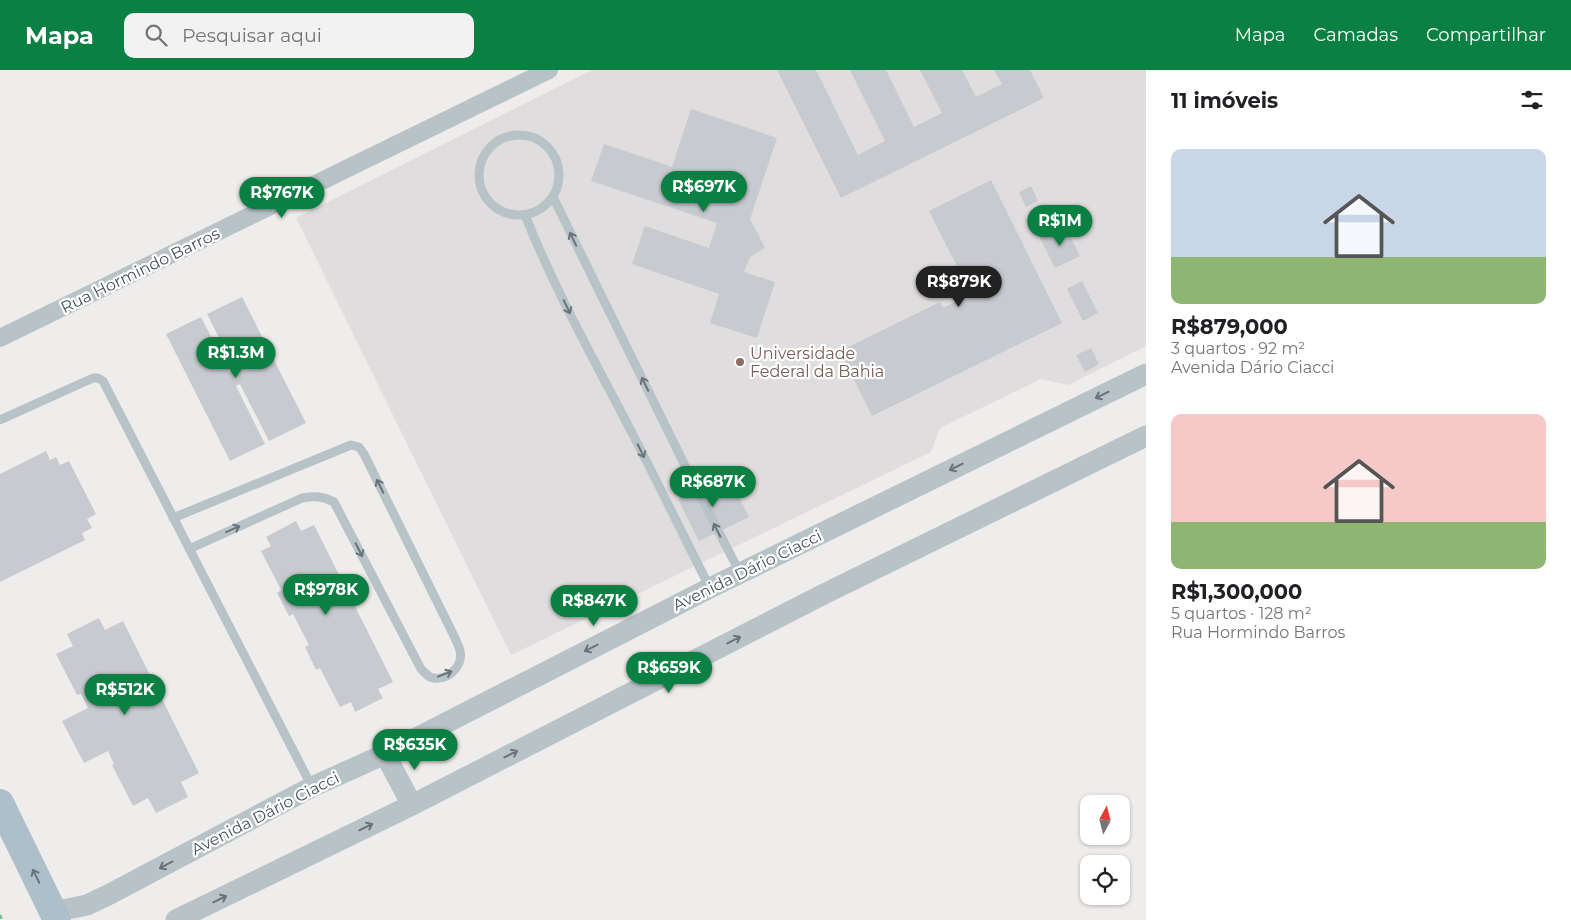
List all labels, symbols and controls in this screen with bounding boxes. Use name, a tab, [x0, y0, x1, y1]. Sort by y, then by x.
search box	[124, 13, 474, 58]
text: Mapa	[25, 21, 94, 50]
icon: search	[142, 21, 170, 49]
text: Pesquisar aqui	[182, 24, 322, 47]
text: Mapa	[1235, 24, 1285, 46]
text: Camadas	[1313, 24, 1398, 46]
text: Compartilhar	[1426, 24, 1546, 46]
icon: filters	[1518, 86, 1546, 114]
text: 11 imóveis	[1171, 88, 1278, 113]
pin: R$697K	[663, 170, 745, 213]
pin: R$767K	[241, 176, 323, 219]
text: R$697K	[672, 177, 736, 196]
icon: home	[1314, 181, 1404, 271]
text: R$767K	[250, 183, 314, 202]
pin: R$1M	[1030, 204, 1090, 247]
text: R$1M	[1038, 211, 1082, 230]
street label: Rua Hormindo Barros	[58, 224, 223, 317]
one-way arrow	[568, 231, 578, 246]
pin: R$879K	[918, 266, 1000, 308]
text: R$879K	[927, 272, 991, 291]
one-way arrow	[562, 299, 572, 314]
text: R$879,000	[1171, 314, 1288, 339]
pin: R$1.3M	[195, 336, 277, 379]
text: 3 quartos · 92 m²	[1171, 339, 1305, 358]
text: R$1.3M	[207, 343, 265, 362]
place label: Universidade Federal da Bahia	[750, 344, 884, 381]
marker: Universidade Federal da Bahia	[734, 356, 746, 368]
text: Avenida Dário Ciacci	[1171, 358, 1334, 377]
one-way arrow	[640, 377, 650, 392]
one-way arrow	[1095, 391, 1110, 401]
one-way arrow	[637, 443, 646, 458]
icon: home	[1314, 446, 1404, 536]
one-way arrow	[949, 463, 964, 472]
pin: R$687K	[672, 466, 754, 508]
text: R$687K	[681, 472, 745, 491]
one-way arrow	[375, 479, 385, 494]
one-way arrow	[712, 523, 722, 538]
one-way arrow	[225, 524, 240, 533]
street label: Avenida Dário Ciacci	[670, 526, 825, 615]
one-way arrow	[354, 542, 364, 557]
pin: R$978K	[285, 574, 367, 616]
text: R$1,300,000	[1171, 579, 1302, 604]
text: R$978K	[294, 580, 358, 599]
pin: R$847K	[553, 584, 635, 627]
text: R$847K	[562, 591, 626, 610]
text: 5 quartos · 128 m²	[1171, 604, 1312, 623]
text: Rua Hormindo Barros	[1171, 623, 1345, 642]
one-way arrow	[726, 635, 741, 644]
one-way arrow	[584, 643, 599, 653]
pin: R$659K	[628, 652, 710, 694]
text: R$659K	[637, 658, 701, 677]
one-way arrow	[437, 669, 452, 678]
pin: R$512K	[84, 674, 166, 716]
text: R$512K	[95, 680, 155, 699]
pin: R$635K	[374, 728, 456, 771]
text: R$635K	[384, 735, 446, 754]
one-way arrow	[504, 749, 519, 759]
street label: Avenida Dário Ciacci	[188, 768, 342, 859]
north arrow	[1080, 795, 1130, 845]
map controls	[1080, 795, 1130, 905]
one-way arrow	[358, 822, 373, 831]
button: locate	[1080, 855, 1130, 905]
one-way arrow	[159, 860, 174, 870]
one-way arrow	[30, 869, 40, 884]
one-way arrow	[212, 893, 227, 903]

